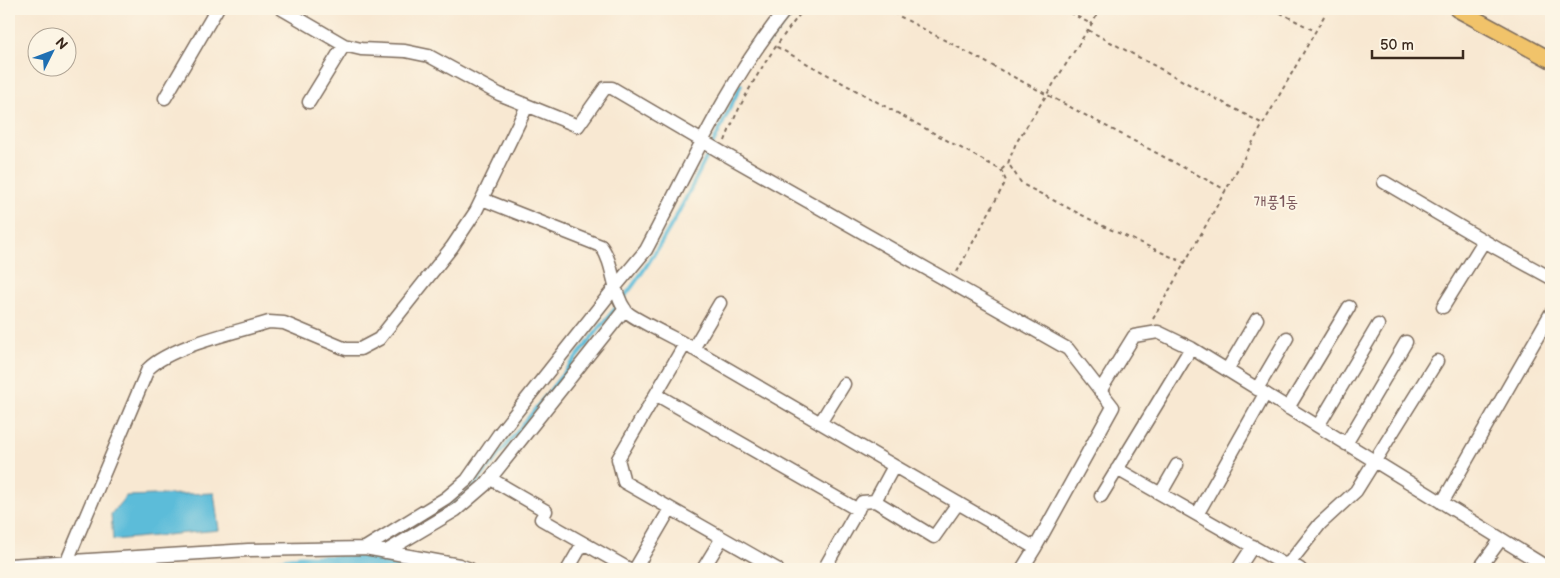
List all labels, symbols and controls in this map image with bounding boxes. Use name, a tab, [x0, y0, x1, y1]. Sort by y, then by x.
north arrow	[28, 28, 78, 78]
scale bar	[1372, 28, 1464, 60]
text: N	[51, 34, 71, 53]
text: 50 m	[1380, 36, 1414, 55]
district label: 개풍1동	[1254, 193, 1298, 212]

